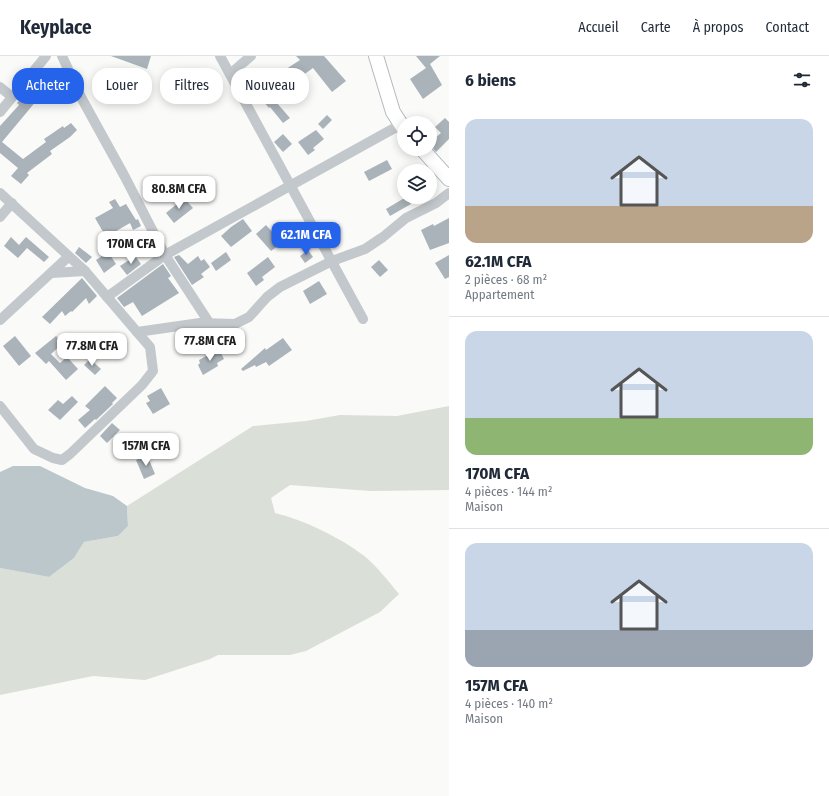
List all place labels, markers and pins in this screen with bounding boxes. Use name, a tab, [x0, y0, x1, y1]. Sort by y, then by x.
pin: 80.8M CFA	[133, 176, 225, 210]
pin: 62.1M CFA	[260, 222, 352, 256]
pin: 170M CFA	[90, 231, 172, 265]
pin: 77.8M CFA	[164, 328, 256, 362]
pin: 77.8M CFA	[46, 333, 138, 367]
pin: 157M CFA	[105, 433, 187, 467]

